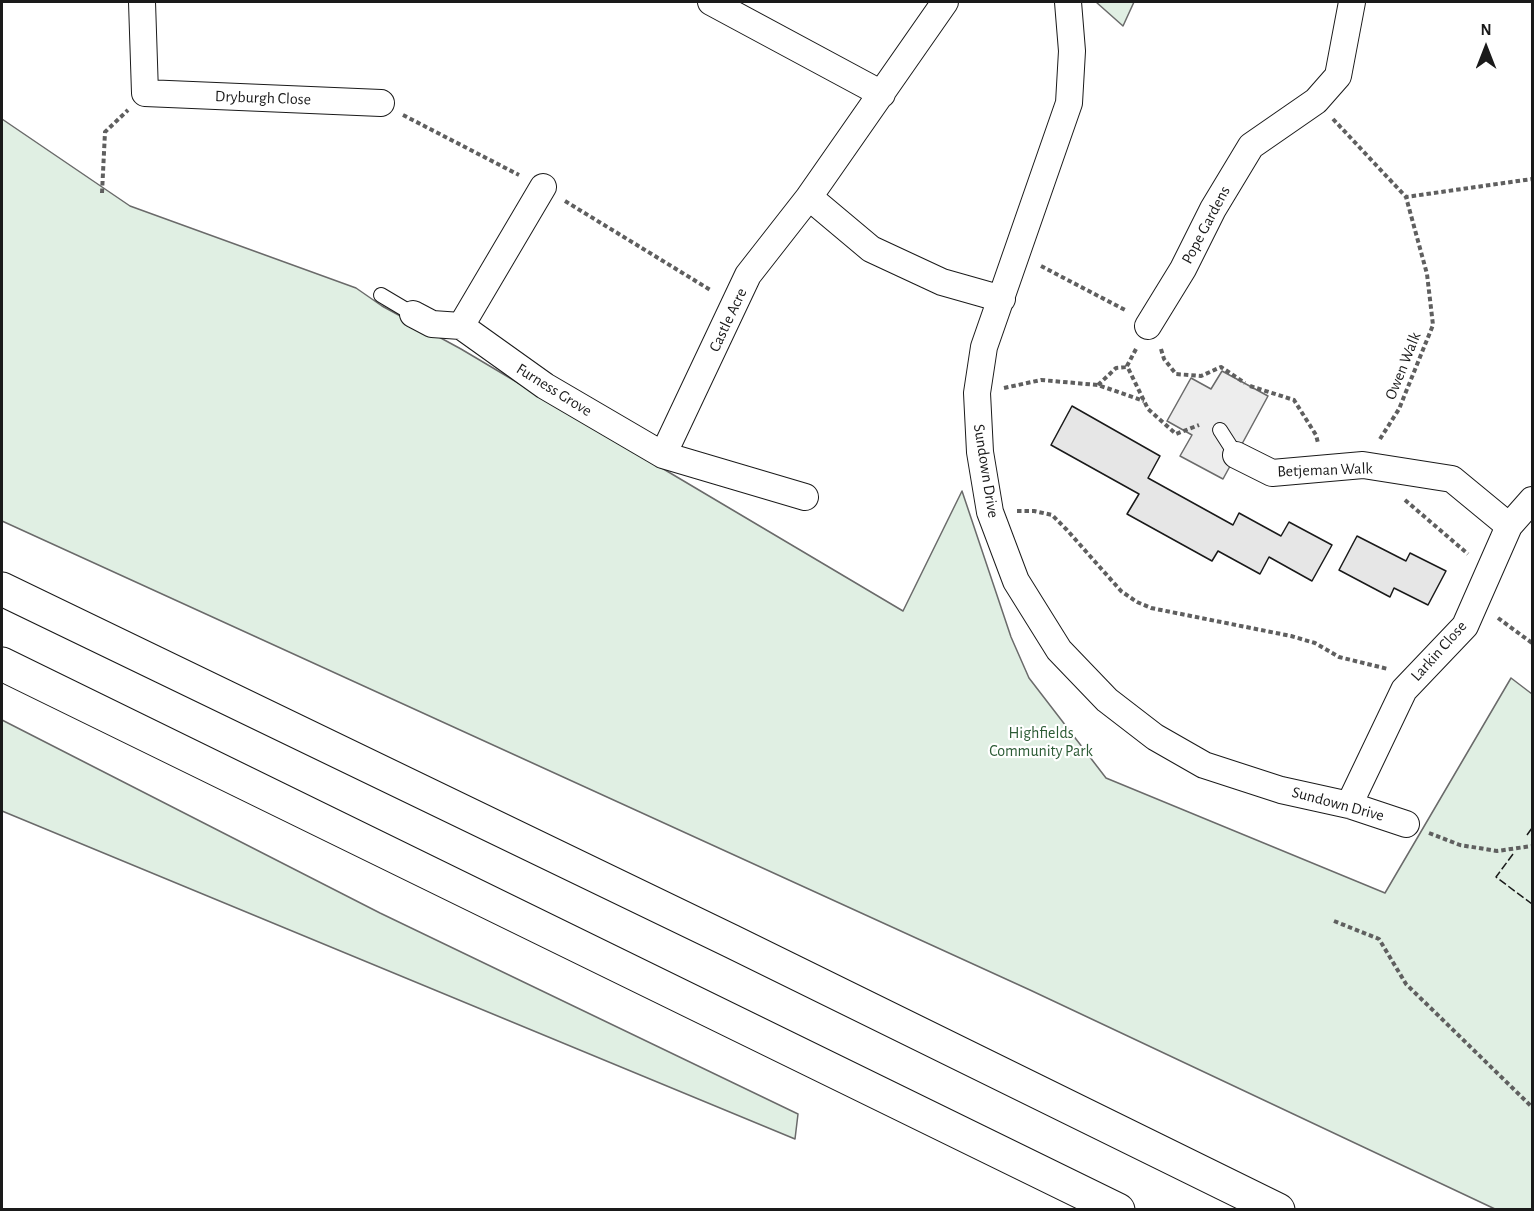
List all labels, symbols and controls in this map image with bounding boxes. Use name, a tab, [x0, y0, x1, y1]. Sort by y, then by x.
north arrow	[1456, 18, 1516, 78]
text: N	[1480, 22, 1492, 38]
street label: Dryburgh Close	[215, 87, 311, 109]
street label: Pope Gardens	[1177, 183, 1235, 267]
street label: Castle Acre	[705, 285, 751, 355]
street label: Owen Walk	[1381, 329, 1425, 403]
street label: Furness Grove	[513, 359, 595, 421]
street label: Sundown Drive	[969, 423, 1003, 519]
street label: Betjeman Walk	[1277, 459, 1373, 481]
street label: Larkin Close	[1407, 617, 1471, 685]
park label: Highfields Community Park	[989, 723, 1093, 761]
street label: Sundown Drive	[1290, 782, 1386, 826]

